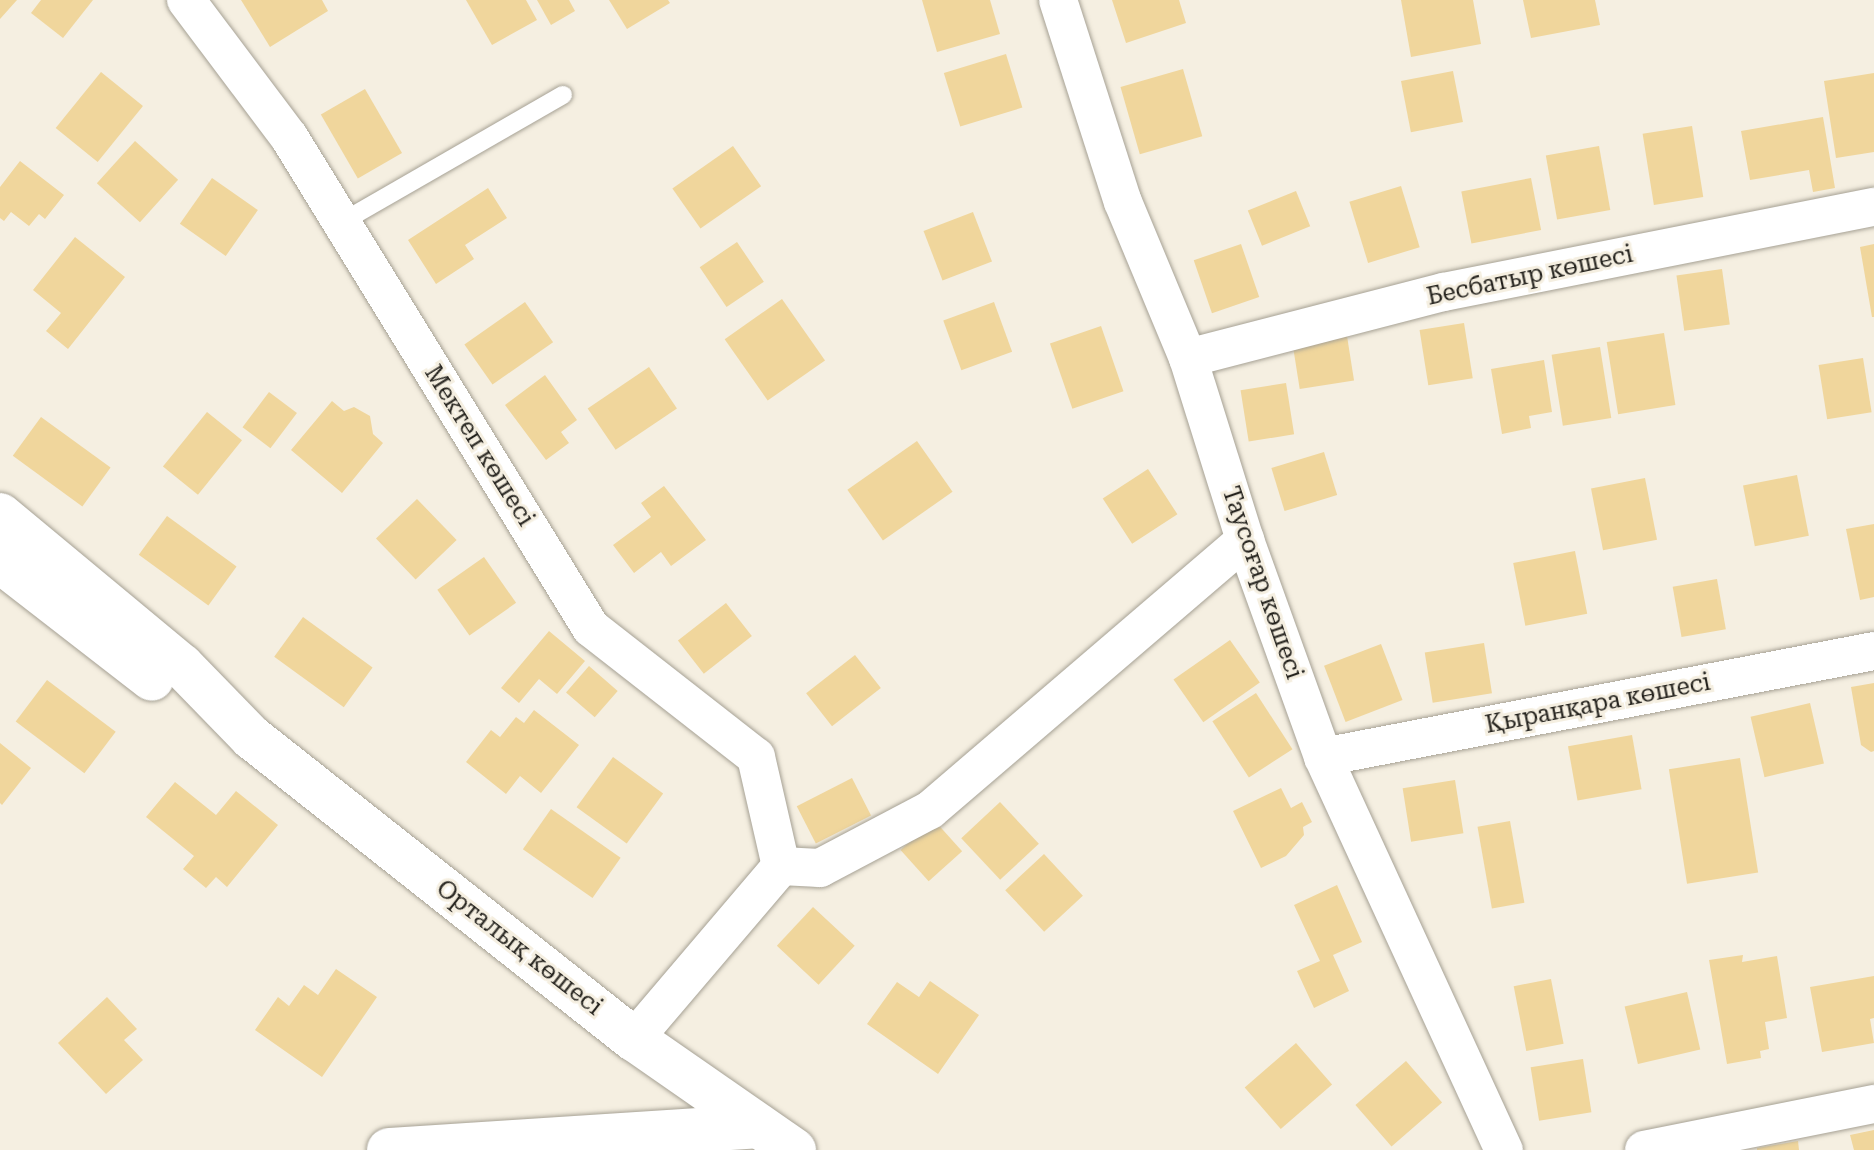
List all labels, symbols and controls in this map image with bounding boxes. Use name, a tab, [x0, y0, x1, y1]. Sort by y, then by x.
street label: Бесбатыр көшесі	[1424, 240, 1636, 312]
street label: Мектеп көшесі	[418, 360, 540, 532]
street label: Тауcоғар көшесі	[1216, 483, 1308, 683]
street label: Қыранқара көшесі	[1483, 668, 1713, 740]
street label: Орталық көшесі	[430, 874, 608, 1022]

